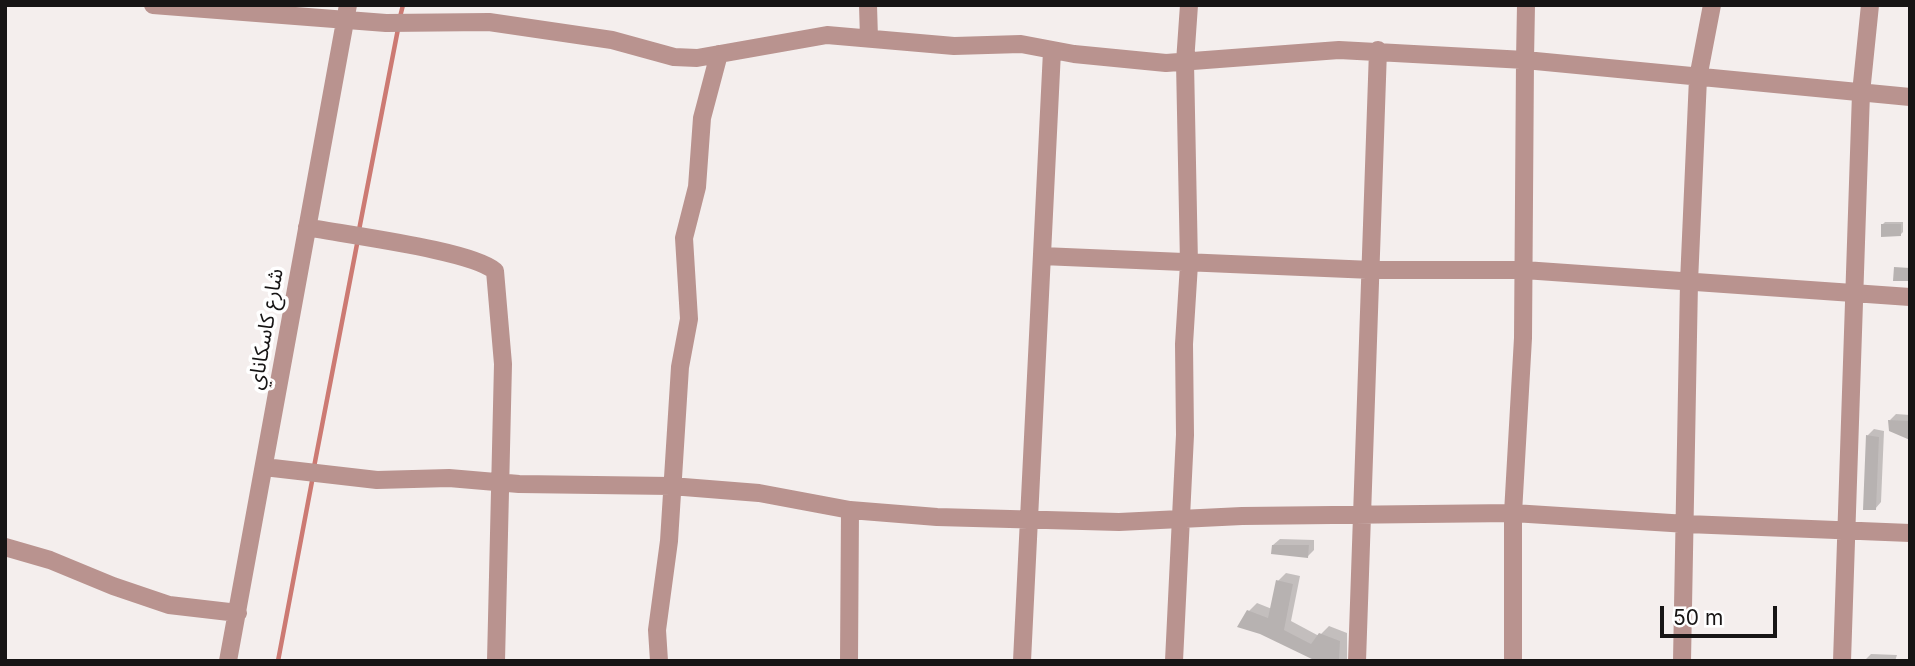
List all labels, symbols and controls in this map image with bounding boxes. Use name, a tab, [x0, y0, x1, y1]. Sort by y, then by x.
street label: شارع كاسكاناي	[243, 266, 289, 392]
scale bar	[1663, 592, 1780, 636]
text: 50 m	[1673, 605, 1723, 630]

